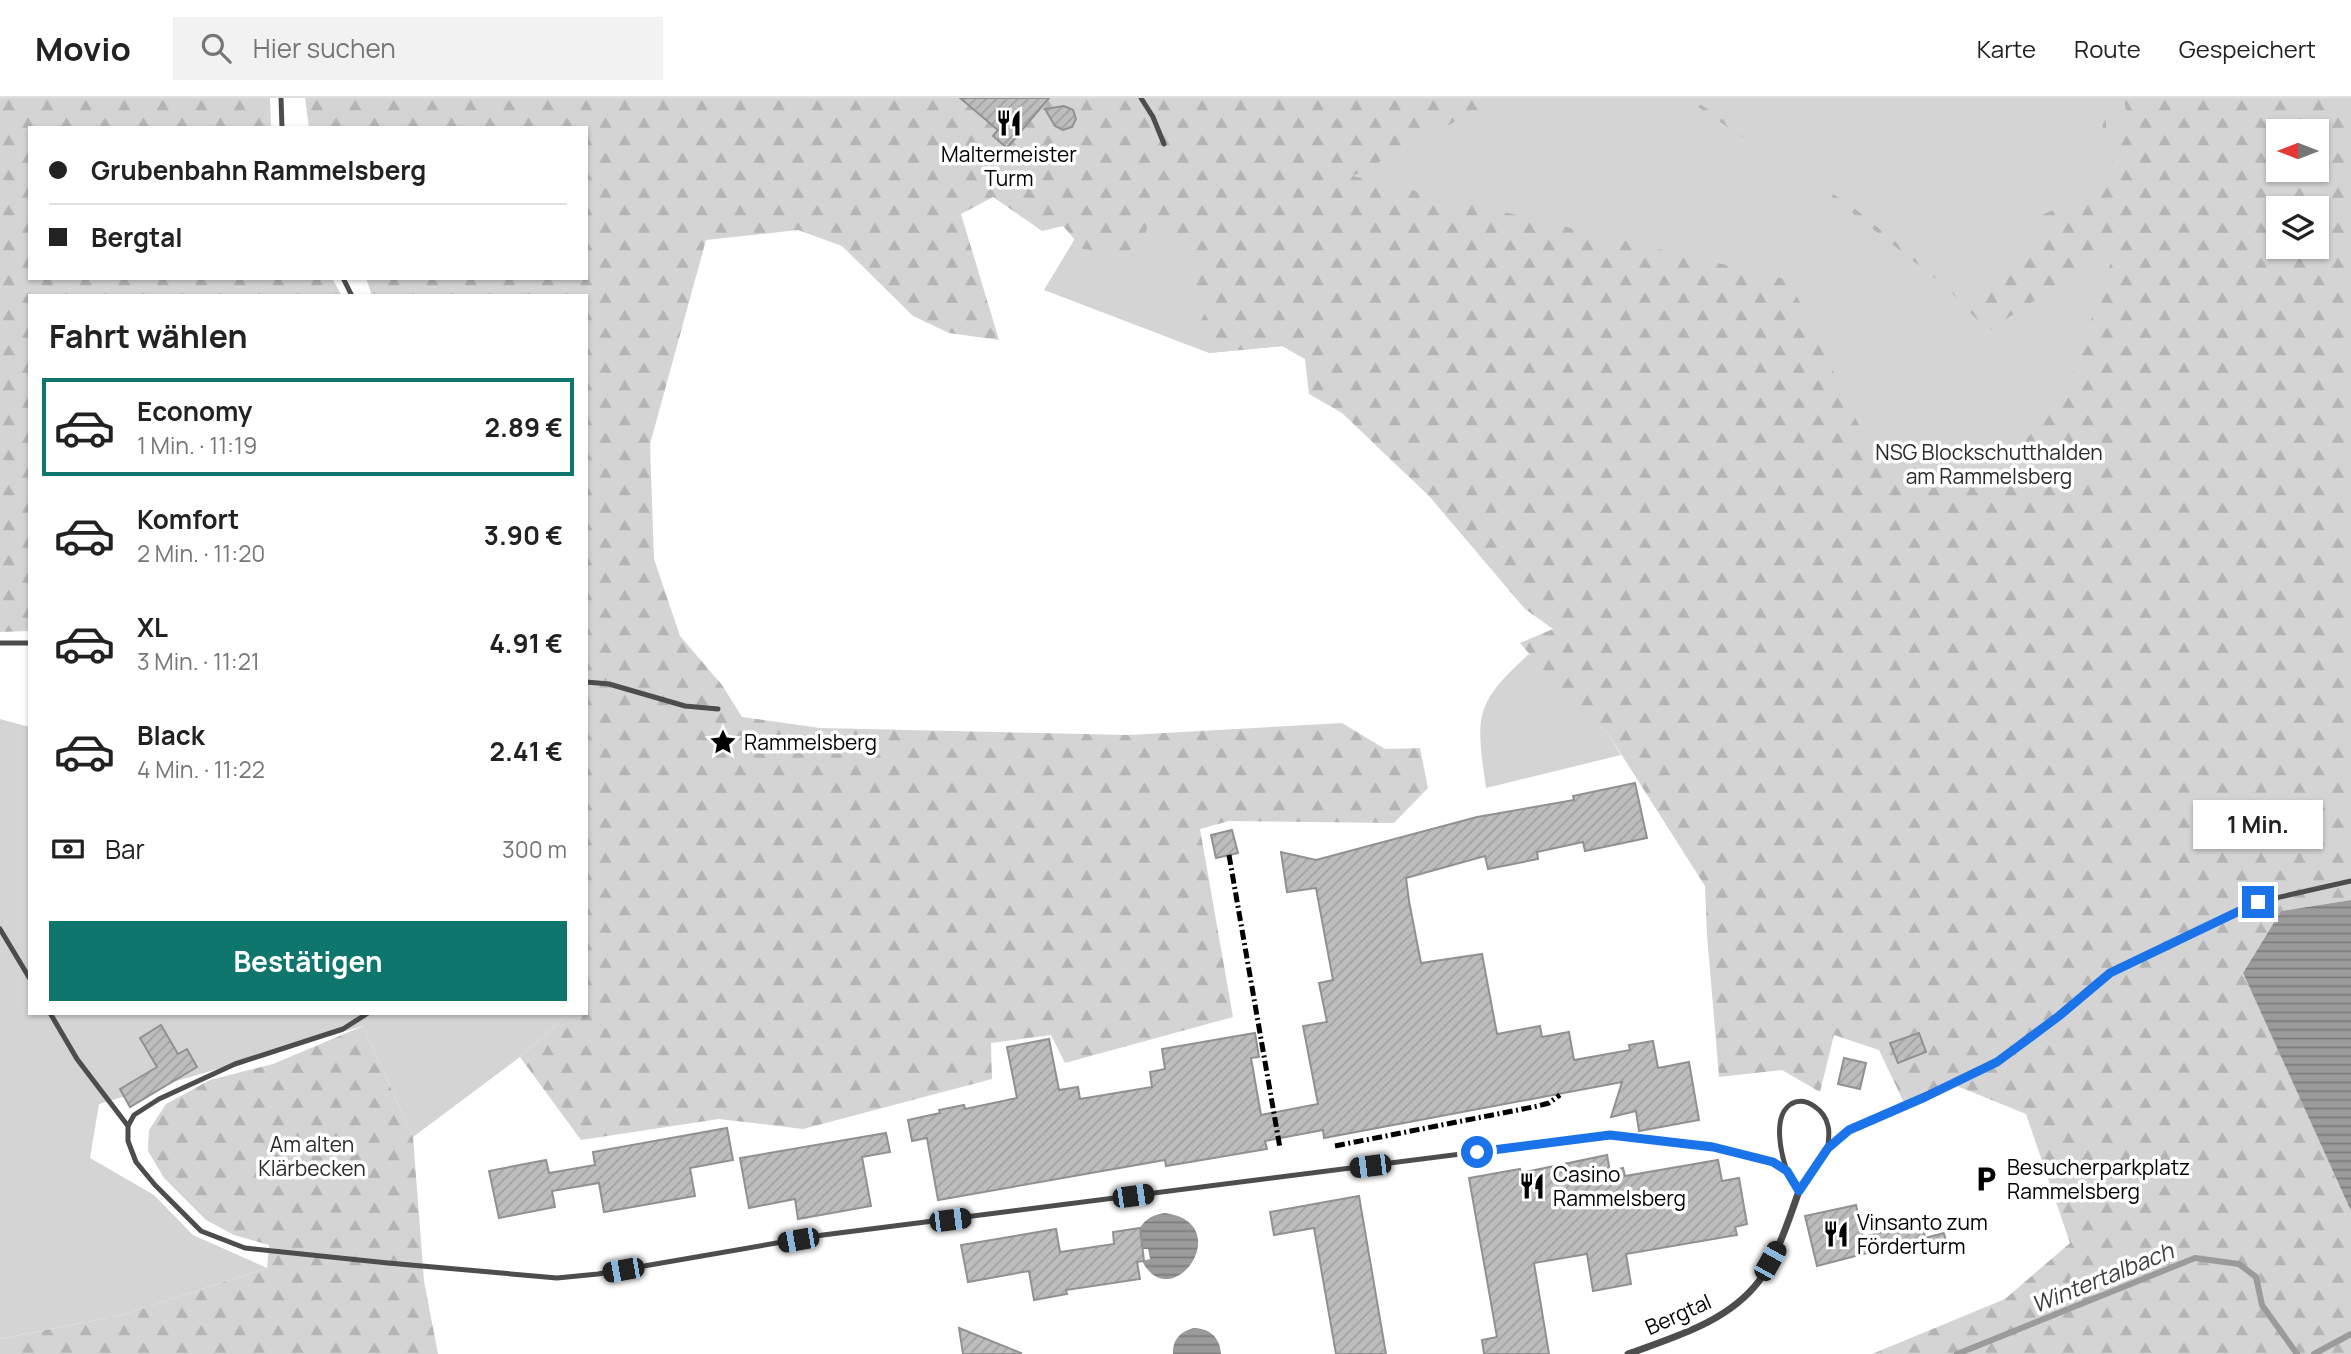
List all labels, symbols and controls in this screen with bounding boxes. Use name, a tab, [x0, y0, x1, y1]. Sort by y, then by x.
search box	[173, 17, 663, 80]
text: Movio	[35, 26, 131, 71]
icon: search	[197, 29, 235, 67]
text: Hier suchen	[253, 30, 396, 66]
text: Karte	[1977, 32, 2036, 65]
text: Route	[2074, 32, 2141, 65]
text: Gespeichert	[2179, 32, 2316, 65]
restaurant icon: Maltermeister Turm	[994, 108, 1024, 138]
north arrow	[2266, 119, 2329, 182]
map controls	[2266, 119, 2329, 259]
place label: Maltermeister Turm	[941, 140, 1077, 192]
text: Grubenbahn Rammelsberg	[91, 152, 426, 188]
button: layers	[2266, 196, 2329, 259]
text: Bergtal	[91, 219, 182, 255]
text: Fahrt wählen	[49, 314, 248, 358]
text: Economy	[137, 393, 252, 429]
icon: car	[53, 396, 116, 459]
text: 2.89 €	[485, 409, 563, 445]
text: 1 Min. · 11:19	[137, 429, 257, 461]
park label: NSG Blockschutthalden am Rammelsberg	[1875, 438, 2103, 490]
text: Komfort	[137, 501, 239, 537]
icon: car	[53, 504, 116, 567]
text: 3.90 €	[484, 517, 563, 553]
text: 2 Min. · 11:20	[137, 537, 265, 569]
text: XL	[137, 609, 168, 645]
icon: car	[53, 612, 116, 675]
text: 4.91 €	[489, 625, 563, 661]
text: 3 Min. · 11:21	[137, 645, 260, 677]
text: Black	[137, 717, 205, 753]
icon: car	[53, 720, 116, 783]
place icon: Rammelsberg	[708, 727, 738, 757]
place label: Rammelsberg	[744, 728, 877, 756]
text: 2.41 €	[489, 733, 563, 769]
text: 4 Min. · 11:22	[137, 753, 265, 785]
callout: 1 Min.	[2193, 800, 2323, 850]
text: 1 Min.	[2227, 808, 2289, 840]
icon: cash	[49, 830, 87, 868]
text: Bar	[105, 831, 145, 867]
text: 300 m	[502, 833, 567, 865]
route end	[2242, 886, 2274, 918]
button: Bestätigen	[49, 921, 567, 1001]
park label: Am alten Klärbecken	[258, 1130, 366, 1182]
route start	[1461, 1136, 1493, 1168]
car	[1348, 1153, 1393, 1179]
place label: Besucherparkplatz Rammelsberg	[2007, 1153, 2190, 1205]
place label: Casino Rammelsberg	[1553, 1160, 1686, 1212]
parking icon: Besucherparkplatz Rammelsberg	[1971, 1164, 2001, 1194]
restaurant icon: Casino Rammelsberg	[1517, 1171, 1547, 1201]
car	[1111, 1183, 1156, 1209]
car	[928, 1207, 973, 1233]
place label: Vinsanto zum Förderturm	[1857, 1208, 1988, 1260]
restaurant icon: Vinsanto zum Förderturm	[1821, 1219, 1851, 1249]
car	[776, 1226, 821, 1254]
water label: Wintertalbach	[2026, 1233, 2179, 1320]
car	[1751, 1238, 1790, 1284]
car	[601, 1256, 646, 1284]
street label: Bergtal	[1640, 1287, 1716, 1341]

